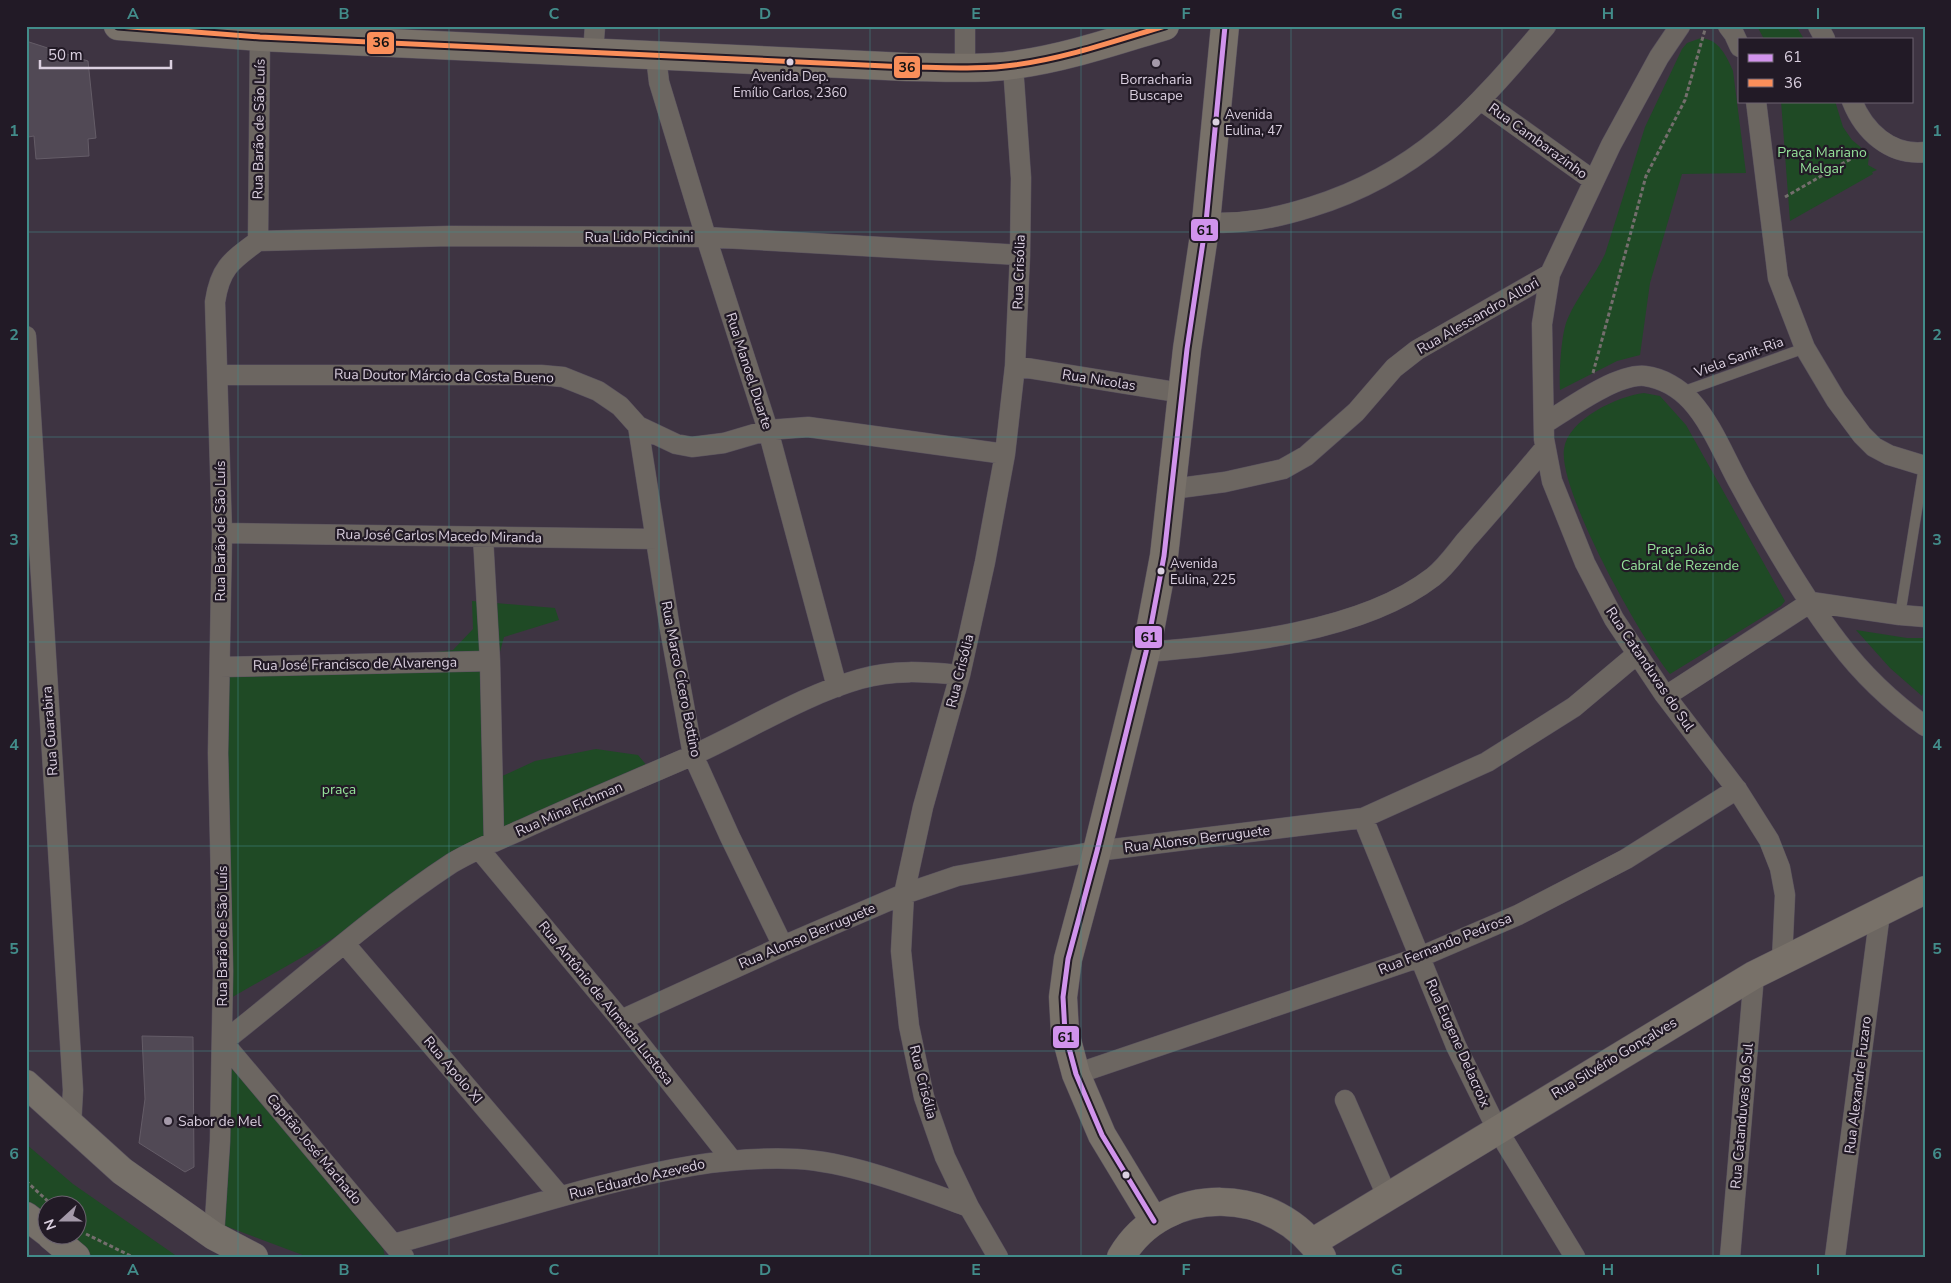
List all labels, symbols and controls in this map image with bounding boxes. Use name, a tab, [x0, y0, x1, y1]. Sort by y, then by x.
text: A	[127, 3, 139, 25]
text: B	[338, 3, 350, 25]
text: C	[549, 3, 560, 25]
text: D	[759, 3, 771, 25]
text: E	[971, 3, 981, 25]
text: F	[1182, 3, 1191, 25]
text: G	[1391, 3, 1403, 25]
text: H	[1602, 3, 1614, 25]
text: I	[1816, 3, 1820, 25]
line badge: 36	[366, 31, 395, 55]
text: 36	[373, 33, 389, 52]
scale bar	[40, 38, 171, 70]
legend	[1738, 38, 1914, 102]
text: 50 m	[48, 45, 83, 65]
text: 61	[1784, 47, 1802, 67]
line badge: 36	[893, 55, 921, 79]
marker: Avenida Dep. Emílio Carlos, 2360	[785, 57, 795, 67]
marker: Borracharia Buscape	[1150, 57, 1162, 69]
street label: Rua Barão de São Luís	[248, 58, 270, 200]
text: 36	[899, 58, 915, 77]
place label: Avenida Dep. Emílio Carlos, 2360	[733, 68, 847, 102]
place label: Borracharia Buscape	[1120, 70, 1192, 105]
text: 36	[1784, 73, 1802, 93]
street label: Rua Cambarazinho	[1485, 99, 1592, 184]
place label: Avenida Eulina, 47	[1225, 106, 1283, 140]
marker: Avenida Eulina, 47	[1211, 117, 1221, 127]
text: 1	[9, 120, 19, 142]
text: 1	[1932, 120, 1942, 142]
park label: Praça Mariano Melgar	[1777, 143, 1867, 178]
line badge: 61	[1190, 218, 1219, 242]
text: 61	[1197, 221, 1213, 240]
street label: Rua Lido Piccinini	[584, 228, 694, 247]
street label: Rua Crisólia	[1008, 234, 1030, 310]
street label: Rua Alessandro Allori	[1414, 273, 1542, 359]
street label: Rua Manoel Duarte	[721, 310, 777, 432]
text: 2	[9, 324, 19, 346]
text: 2	[1932, 324, 1942, 346]
street label: Viela Sanit-Ria	[1691, 332, 1786, 382]
street label: Rua Doutor Márcio da Costa Bueno	[334, 365, 554, 387]
street label: Rua Nicolas	[1061, 365, 1137, 395]
street label: Rua Barão de São Luís	[211, 460, 230, 601]
street label: Rua José Carlos Macedo Miranda	[336, 525, 542, 547]
text: 3	[9, 529, 19, 551]
text: 3	[1932, 529, 1942, 551]
park label: Praça João Cabral de Rezende	[1621, 540, 1739, 575]
place label: Avenida Eulina, 225	[1170, 555, 1236, 589]
marker: Avenida Eulina, 225	[1156, 566, 1166, 576]
street label: Rua Marco Cícero Bottino	[657, 599, 706, 759]
street label: Rua Catanduvas do Sul	[1601, 603, 1699, 736]
line badge: 61	[1134, 625, 1163, 649]
text: 61	[1141, 628, 1157, 647]
street label: Rua Crisólia	[942, 632, 978, 710]
street label: Rua José Francisco de Alvarenga	[253, 653, 457, 675]
street label: Rua Guarabira	[37, 686, 63, 776]
text: 4	[9, 734, 19, 756]
text: 4	[1932, 734, 1942, 756]
street label: Rua Mina Fichman	[513, 777, 625, 841]
park label: praça	[322, 780, 356, 799]
street label: Rua Alonso Berruguete	[1123, 821, 1271, 857]
street label: Rua Barão de São Luís	[213, 865, 232, 1006]
street label: Rua Alonso Berruguete	[736, 899, 878, 973]
street label: Rua Fernando Pedrosa	[1376, 909, 1514, 979]
street label: Rua Antônio de Almeida Lustosa	[534, 917, 678, 1089]
text: 5	[9, 938, 19, 960]
text: 5	[1932, 938, 1942, 960]
street label: Rua Eugene Delacroix	[1421, 976, 1495, 1111]
street label: Rua Silvério Gonçalves	[1548, 1013, 1681, 1103]
street label: Rua Alexandre Fuzaro	[1840, 1015, 1876, 1155]
line badge: 61	[1052, 1025, 1080, 1049]
text: 61	[1058, 1028, 1074, 1047]
street label: Rua Apolo XI	[419, 1032, 487, 1108]
street label: Rua Catanduvas do Sul	[1726, 1042, 1758, 1190]
street label: Rua Crisólia	[905, 1043, 941, 1121]
street label: Capitão José Machado	[262, 1090, 366, 1209]
place label: Sabor de Mel	[178, 1112, 262, 1131]
marker: Sabor de Mel	[162, 1115, 174, 1127]
text: 6	[9, 1143, 19, 1165]
text: 6	[1932, 1143, 1942, 1165]
street label: Rua Eduardo Azevedo	[567, 1154, 707, 1204]
unlabelled marker	[1121, 1170, 1131, 1180]
north arrow	[38, 1196, 88, 1246]
text: N	[40, 1216, 61, 1233]
text: A	[127, 1259, 139, 1281]
text: B	[338, 1259, 350, 1281]
text: C	[549, 1259, 560, 1281]
text: D	[759, 1259, 771, 1281]
text: E	[971, 1259, 981, 1281]
text: F	[1182, 1259, 1191, 1281]
text: G	[1391, 1259, 1403, 1281]
text: H	[1602, 1259, 1614, 1281]
text: I	[1816, 1259, 1820, 1281]

